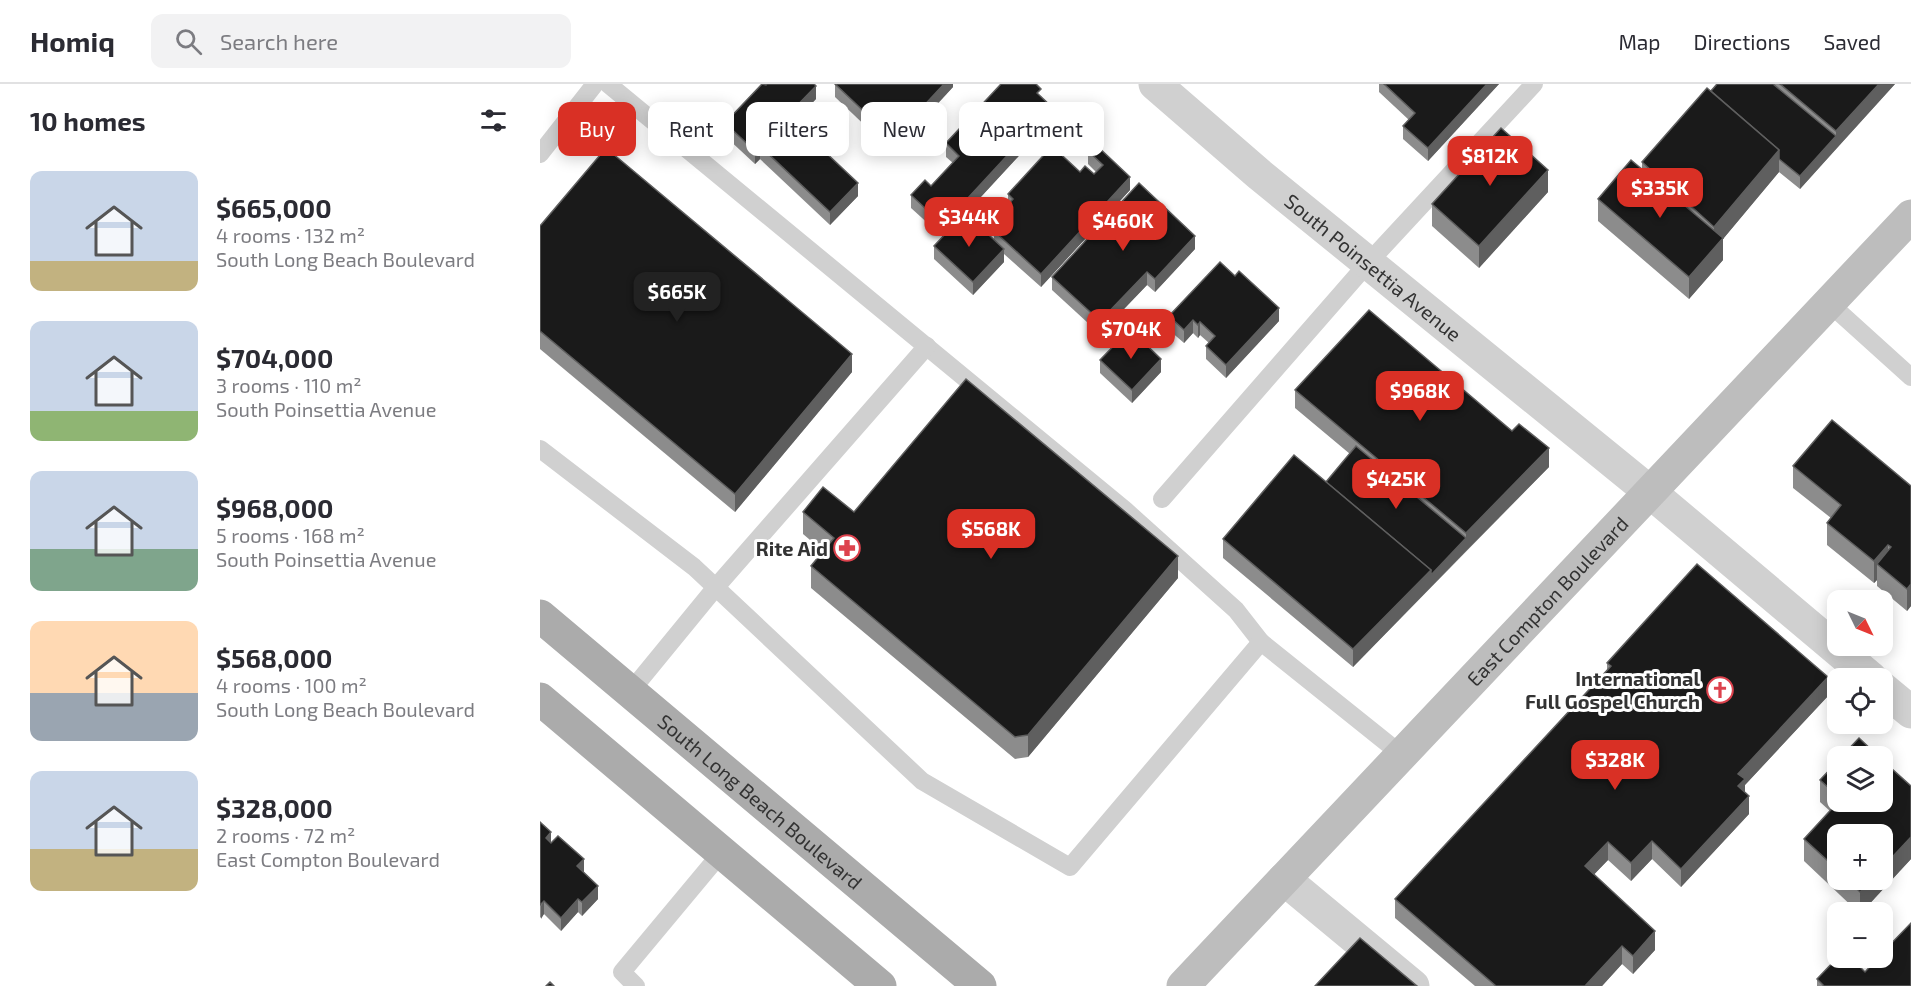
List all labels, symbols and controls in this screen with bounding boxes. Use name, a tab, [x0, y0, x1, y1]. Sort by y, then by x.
search box	[151, 14, 571, 68]
text: Homiq	[30, 24, 115, 58]
icon: search	[172, 25, 205, 58]
text: Search here	[220, 28, 338, 54]
text: Map	[1618, 29, 1661, 54]
text: Directions	[1694, 29, 1790, 54]
text: Saved	[1823, 29, 1881, 54]
chip: Buy	[558, 102, 636, 156]
chip: Rent	[648, 102, 734, 156]
chip: Filters	[746, 102, 849, 156]
chip: New	[861, 102, 947, 156]
chip: Apartment	[959, 102, 1104, 156]
icon: filters	[477, 104, 510, 137]
text: 10 homes	[30, 105, 146, 136]
pin: $812K	[1448, 136, 1532, 187]
text: $812K	[1462, 143, 1519, 167]
pin: $335K	[1618, 168, 1702, 219]
text: $335K	[1631, 175, 1689, 199]
street label: South Poinsettia Avenue	[1280, 188, 1466, 346]
text: $665,000	[216, 192, 332, 223]
icon: home	[78, 195, 150, 267]
pin: $344K	[927, 197, 1011, 248]
pin: $460K	[1081, 201, 1165, 252]
text: $344K	[938, 204, 1000, 228]
text: $460K	[1092, 208, 1154, 232]
text: 4 rooms · 132 m²	[216, 223, 365, 247]
text: South Long Beach Boulevard	[216, 247, 475, 271]
pin: $665K	[635, 272, 719, 323]
text: $665K	[648, 279, 706, 303]
pin: $704K	[1089, 309, 1173, 360]
text: $704K	[1101, 316, 1161, 340]
text: $704,000	[216, 342, 333, 373]
icon: home	[78, 345, 150, 417]
pin: $968K	[1378, 371, 1462, 422]
text: 3 rooms · 110 m²	[216, 373, 362, 397]
text: $968K	[1390, 378, 1450, 402]
text: South Poinsettia Avenue	[216, 397, 436, 421]
pin: $425K	[1354, 459, 1438, 510]
text: $425K	[1366, 466, 1426, 490]
text: $968,000	[216, 492, 333, 523]
icon: home	[78, 495, 150, 567]
pin: $568K	[949, 509, 1033, 560]
street label: East Compton Boulevard	[1461, 511, 1633, 691]
text: $568K	[961, 516, 1021, 540]
text: 5 rooms · 168 m²	[216, 523, 365, 547]
pharmacy icon: Rite Aid	[832, 533, 862, 563]
place label: Rite Aid	[756, 536, 828, 560]
text: South Poinsettia Avenue	[216, 547, 436, 571]
north arrow	[1827, 590, 1893, 656]
map controls	[1827, 590, 1893, 968]
text: $568,000	[216, 642, 332, 673]
icon: home	[78, 645, 150, 717]
place label: International Full Gospel Church	[1525, 666, 1700, 713]
button: locate	[1827, 668, 1893, 734]
text: 4 rooms · 100 m²	[216, 673, 367, 697]
church icon: International Full Gospel Church	[1705, 675, 1735, 705]
text: South Long Beach Boulevard	[216, 697, 475, 721]
street label: South Long Beach Boulevard	[653, 709, 867, 894]
pin: $328K	[1573, 740, 1657, 791]
button: layers	[1827, 746, 1893, 812]
text: $328K	[1585, 747, 1645, 771]
text: $328,000	[216, 792, 333, 823]
icon: home	[78, 795, 150, 867]
text: 2 rooms · 72 m²	[216, 823, 355, 847]
button: +	[1827, 824, 1893, 890]
text: East Compton Boulevard	[216, 847, 440, 871]
button: −	[1827, 902, 1893, 968]

